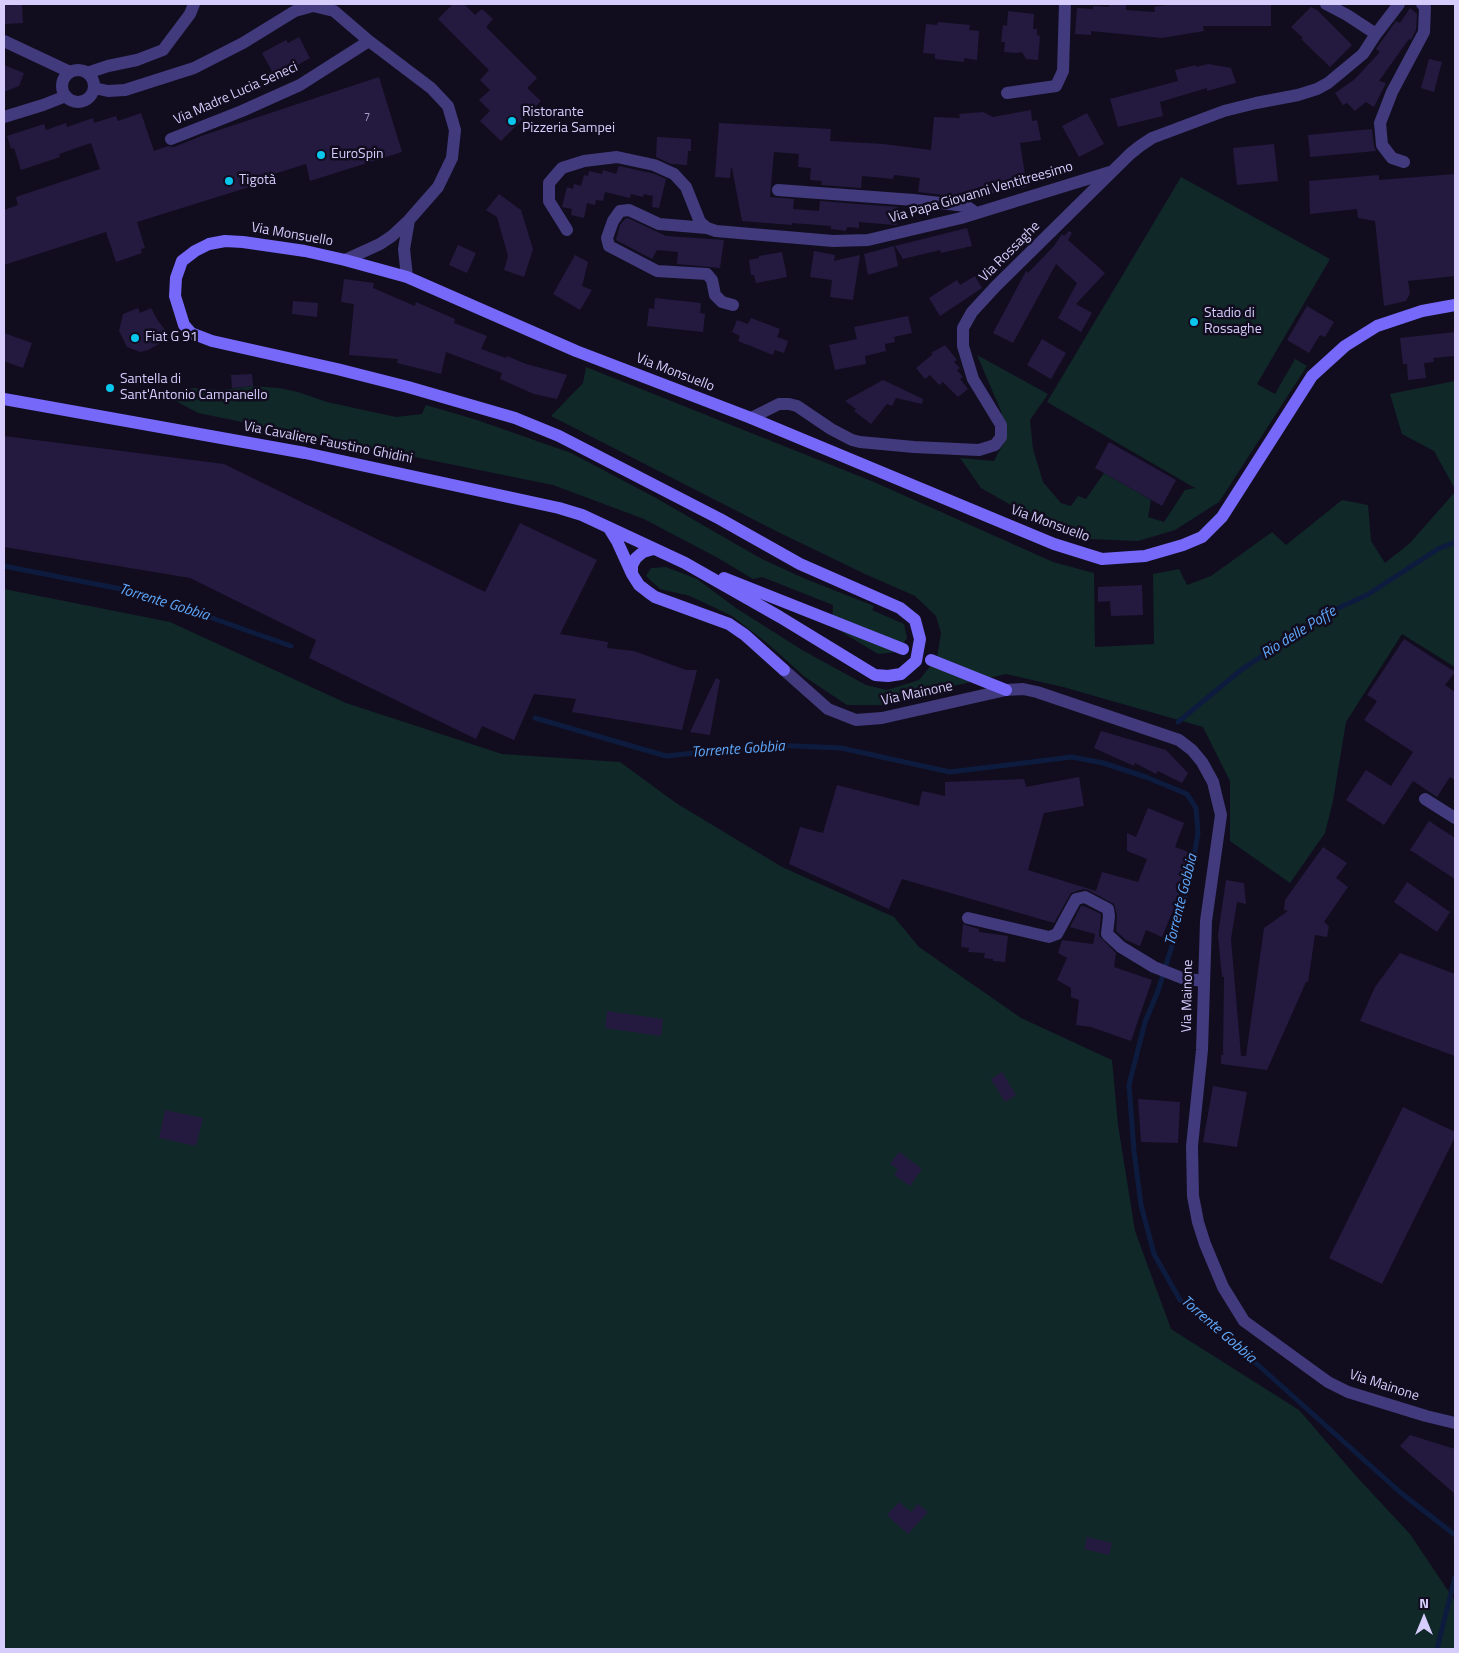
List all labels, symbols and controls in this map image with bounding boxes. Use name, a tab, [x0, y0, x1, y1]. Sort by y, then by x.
street label: Via Madre Lucia Seneci	[171, 59, 301, 129]
place label: Ristorante Pizzeria Sampei	[522, 105, 615, 138]
house number: 7	[364, 111, 370, 125]
marker: Ristorante Pizzeria Sampei	[506, 115, 518, 127]
place label: EuroSpin	[331, 147, 384, 163]
marker: EuroSpin	[315, 149, 327, 161]
street label: Via Papa Giovanni Ventitreesimo	[887, 159, 1075, 227]
place label: Tigotà	[239, 173, 276, 189]
marker: Tigotà	[223, 175, 235, 187]
street label: Via Rossaghe	[976, 218, 1044, 286]
street label: Via Monsuello	[250, 220, 334, 250]
place label: Stadio di Rossaghe	[1204, 306, 1262, 338]
marker: Stadio di Rossaghe	[1188, 316, 1200, 328]
place label: Fiat G 91	[145, 330, 198, 346]
marker: Fiat G 91	[129, 332, 141, 344]
street label: Via Monsuello	[633, 350, 717, 396]
place label: Santella di Sant'Antonio Campanello	[120, 372, 268, 404]
marker: Santella di Sant'Antonio Campanello	[104, 382, 116, 394]
street label: Via Cavaliere Faustino Ghidini	[242, 418, 414, 468]
street label: Via Monsuello	[1008, 502, 1092, 546]
water label: Torrente Gobbia	[117, 581, 211, 625]
water label: Rio delle Poffe	[1258, 603, 1340, 663]
street label: Via Mainone	[880, 678, 954, 710]
water label: Torrente Gobbia	[691, 738, 785, 762]
water label: Torrente Gobbia	[1162, 852, 1202, 948]
street label: Via Mainone	[1179, 960, 1197, 1032]
water label: Torrente Gobbia	[1177, 1293, 1259, 1367]
street label: Via Mainone	[1347, 1367, 1421, 1405]
text: N	[1419, 1592, 1429, 1613]
north arrow	[1399, 1593, 1449, 1643]

